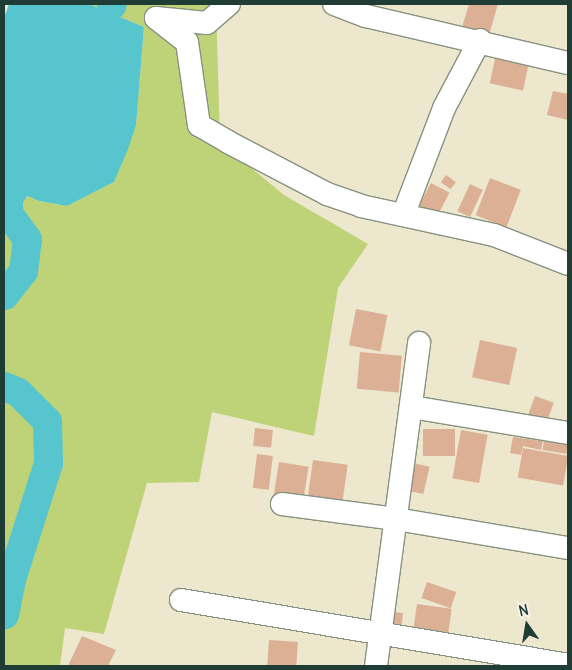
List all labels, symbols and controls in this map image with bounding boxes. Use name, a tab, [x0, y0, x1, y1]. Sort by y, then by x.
north arrow	[502, 600, 552, 650]
text: N	[517, 601, 530, 620]

